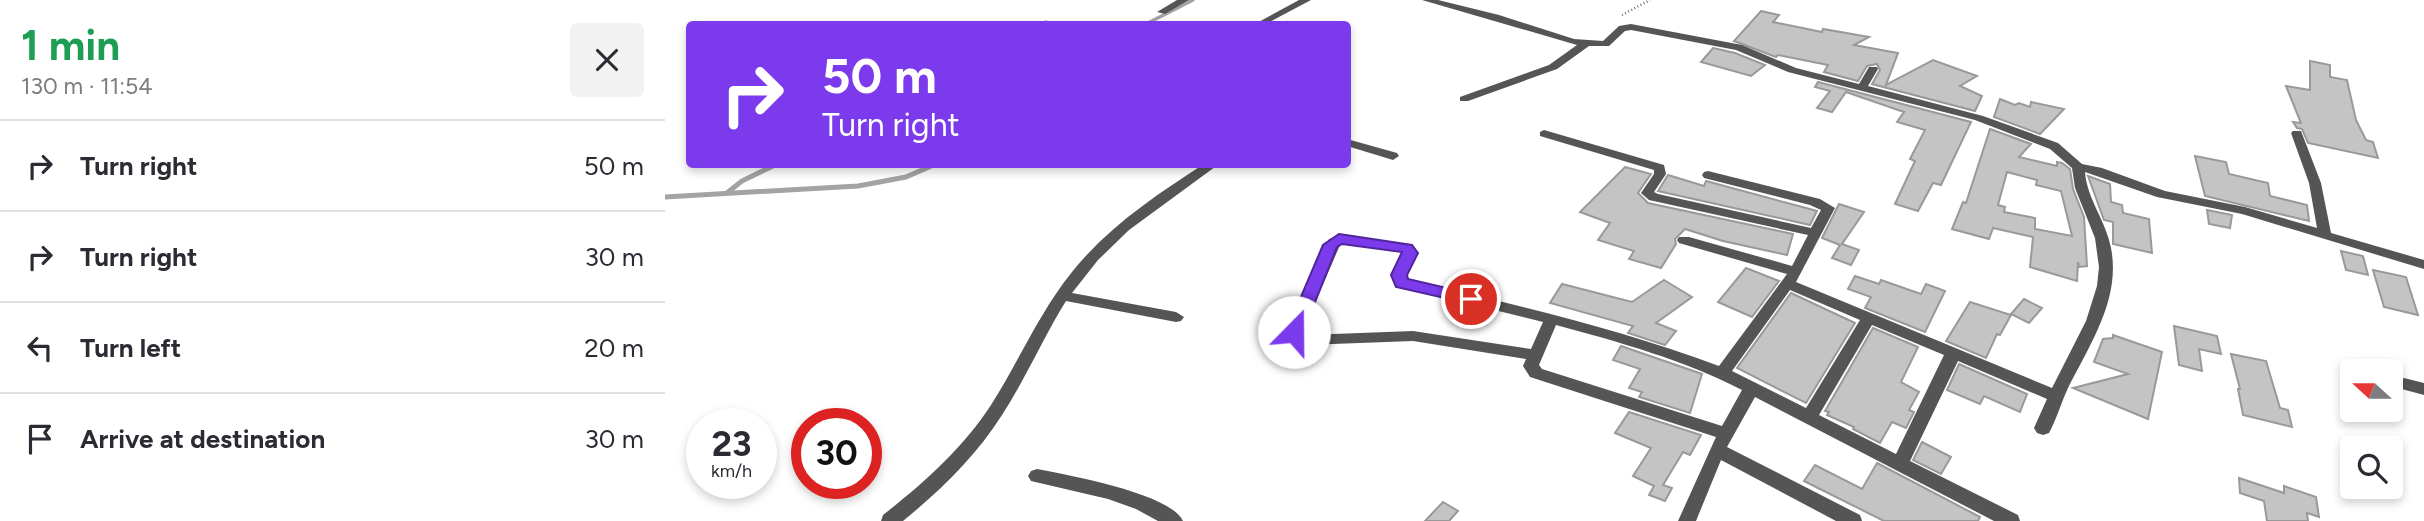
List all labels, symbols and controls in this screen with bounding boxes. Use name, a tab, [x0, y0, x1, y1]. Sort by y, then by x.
text: 1 min	[21, 20, 120, 71]
button: close	[570, 23, 644, 97]
text: 50 m	[822, 46, 937, 105]
icon: right	[707, 49, 798, 140]
text: 130 m · 11:54	[21, 72, 153, 100]
text: Turn right	[822, 106, 960, 144]
icon: right	[21, 147, 59, 185]
text: Turn right	[80, 150, 197, 182]
text: 50 m	[584, 150, 644, 182]
icon: right	[21, 238, 59, 276]
text: Turn right	[80, 241, 197, 273]
text: 30 m	[585, 241, 644, 273]
pin	[1441, 269, 1501, 329]
icon: arrive	[1452, 280, 1490, 318]
position arrow	[1257, 295, 1331, 369]
icon: left	[21, 329, 59, 367]
text: Turn left	[80, 332, 181, 364]
text: 20 m	[584, 332, 644, 364]
north arrow	[2340, 359, 2403, 422]
map controls	[2340, 359, 2403, 499]
speed limit sign: 30	[791, 408, 882, 499]
icon: arrive	[21, 420, 59, 458]
text: Arrive at destination	[80, 423, 325, 455]
text: 30 m	[585, 423, 644, 455]
text: 23	[712, 423, 751, 465]
button: search	[2340, 436, 2403, 499]
text: km/h	[711, 460, 752, 482]

